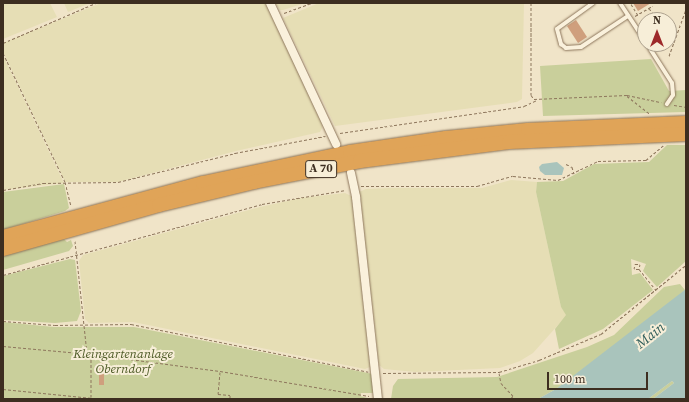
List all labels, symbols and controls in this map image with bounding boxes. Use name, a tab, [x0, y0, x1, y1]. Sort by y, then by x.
north arrow	[637, 12, 677, 52]
text: N	[653, 13, 661, 28]
road number: A 70	[305, 159, 337, 179]
water label: Main	[632, 318, 668, 352]
park label: Kleingartenanlage Oberndorf	[73, 347, 173, 378]
scale bar	[549, 364, 650, 390]
text: 100 m	[554, 371, 586, 387]

